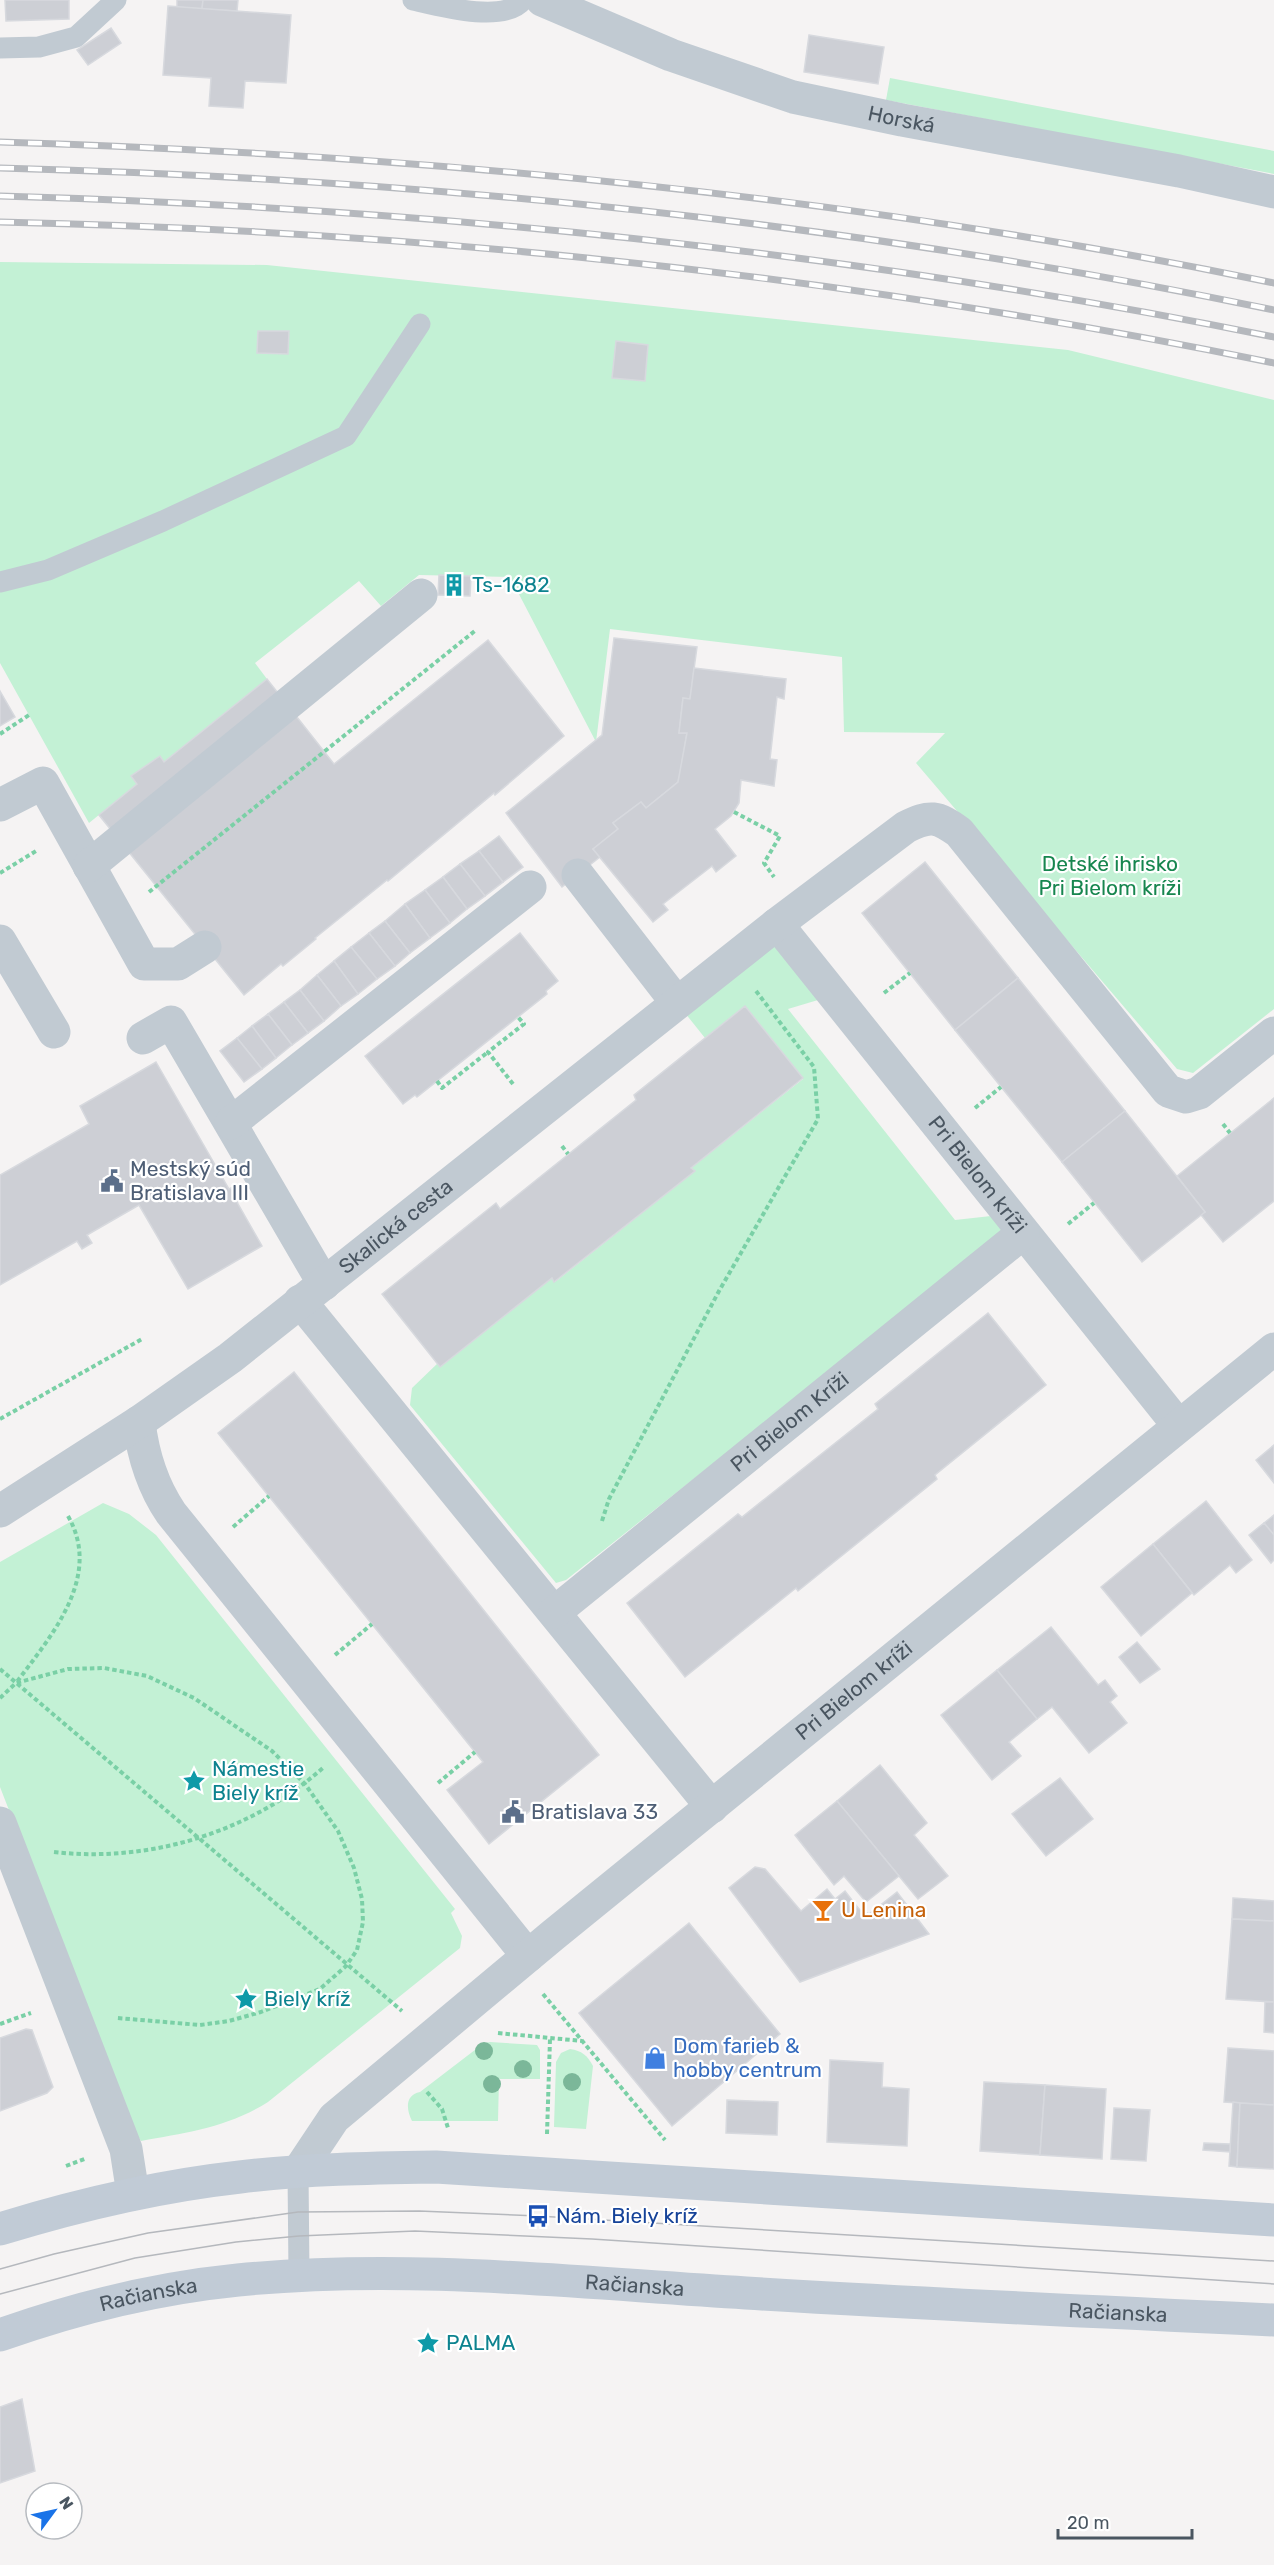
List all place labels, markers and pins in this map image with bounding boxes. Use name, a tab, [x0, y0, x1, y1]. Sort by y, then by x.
building icon: Ts-1682	[441, 572, 467, 598]
place label: Ts-1682	[472, 572, 550, 597]
place label: Mestský súd Bratislava III	[130, 1156, 251, 1205]
public building icon: Mestský súd Bratislava III	[99, 1168, 125, 1194]
place label: Námestie Biely kríž	[212, 1756, 304, 1805]
place icon: Námestie Biely kríž	[181, 1768, 207, 1794]
public building icon: Bratislava 33	[500, 1799, 526, 1825]
place label: Bratislava 33	[531, 1799, 658, 1824]
bar icon: U Lenina	[810, 1897, 836, 1923]
place label: U Lenina	[841, 1897, 926, 1922]
place icon: Biely kríž	[233, 1986, 259, 2012]
place label: Biely kríž	[264, 1986, 351, 2011]
place label: Dom farieb & hobby centrum	[673, 2033, 822, 2082]
shop icon: Dom farieb & hobby centrum	[642, 2045, 668, 2071]
bus stop icon: Nám. Biely kríž	[525, 2203, 551, 2229]
place label: Nám. Biely kríž	[556, 2203, 698, 2228]
place icon: PALMA	[415, 2330, 441, 2356]
place label: PALMA	[446, 2330, 515, 2355]

